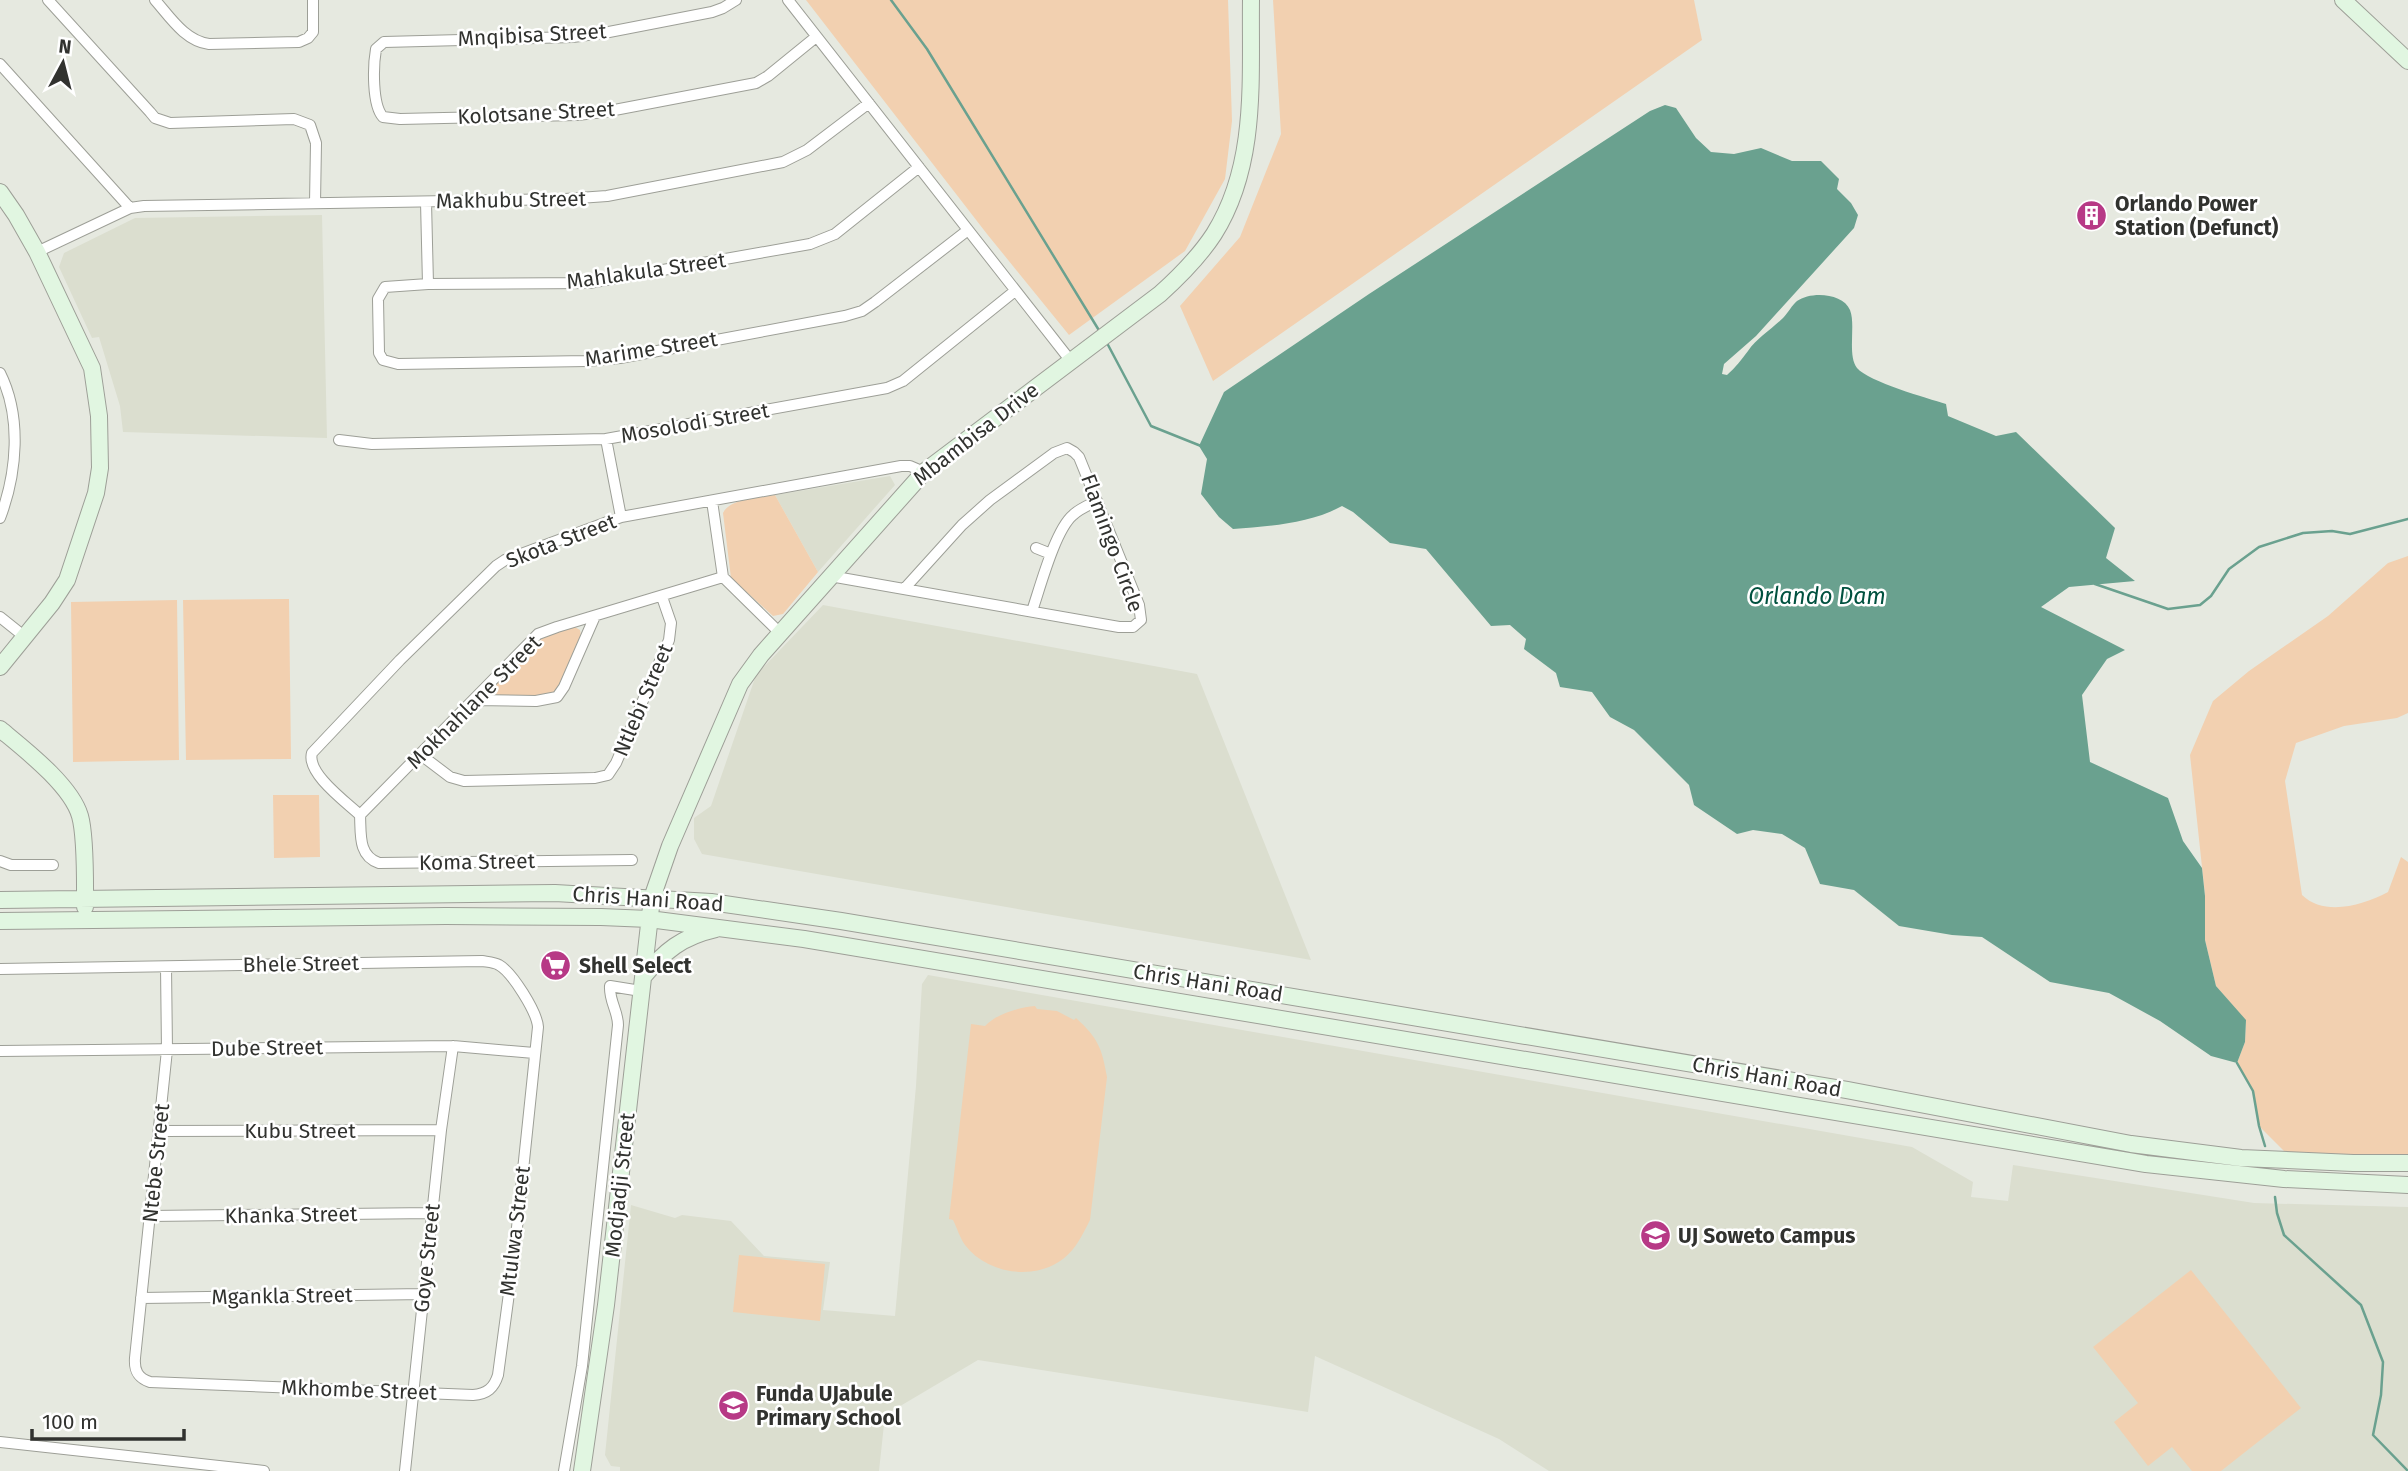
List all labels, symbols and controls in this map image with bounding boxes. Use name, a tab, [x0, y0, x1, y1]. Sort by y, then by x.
street label: Mnqibisa Street	[457, 18, 608, 52]
north arrow	[28, 28, 98, 98]
text: N	[57, 34, 73, 59]
street label: Kolotsane Street	[457, 96, 616, 130]
street label: Makhubu Street	[436, 186, 587, 214]
place label: Orlando Power Station (Defunct)	[2115, 191, 2279, 241]
building icon: Orlando Power Station (Defunct)	[2075, 199, 2109, 233]
street label: Mahlakula Street	[565, 247, 728, 295]
street label: Marime Street	[583, 326, 720, 372]
street label: Mbambisa Drive	[908, 377, 1044, 491]
street label: Mosolodi Street	[619, 397, 772, 449]
street label: Flamingo Circle	[1075, 470, 1149, 616]
street label: Skota Street	[502, 508, 620, 574]
water label: Orlando Dam	[1748, 582, 1886, 610]
street label: Mokhahlane Street	[401, 629, 547, 775]
street label: Ntlebi Street	[608, 639, 679, 760]
street label: Koma Street	[419, 848, 536, 876]
street label: Chris Hani Road	[572, 881, 724, 917]
supermarket icon: Shell Select	[539, 949, 573, 983]
street label: Bhele Street	[243, 950, 360, 978]
place label: Shell Select	[579, 953, 693, 979]
street label: Chris Hani Road	[1131, 958, 1285, 1008]
street label: Dube Street	[211, 1034, 324, 1062]
street label: Chris Hani Road	[1690, 1051, 1844, 1103]
street label: Ntebe Street	[137, 1102, 175, 1224]
street label: Modjadji Street	[599, 1111, 641, 1259]
street label: Kubu Street	[244, 1118, 356, 1144]
street label: Mtulwa Street	[494, 1164, 536, 1298]
street label: Khanka Street	[224, 1201, 358, 1229]
street label: Goye Street	[408, 1202, 446, 1314]
school or university icon: UJ Soweto Campus	[1638, 1219, 1672, 1253]
place label: UJ Soweto Campus	[1678, 1223, 1856, 1249]
street label: Mgankla Street	[211, 1282, 353, 1310]
street label: Mkhombe Street	[281, 1374, 438, 1406]
place label: Funda UJabule Primary School	[756, 1381, 902, 1431]
school or university icon: Funda UJabule Primary School	[716, 1389, 750, 1423]
scale bar	[32, 1398, 184, 1442]
text: 100 m	[42, 1409, 98, 1435]

